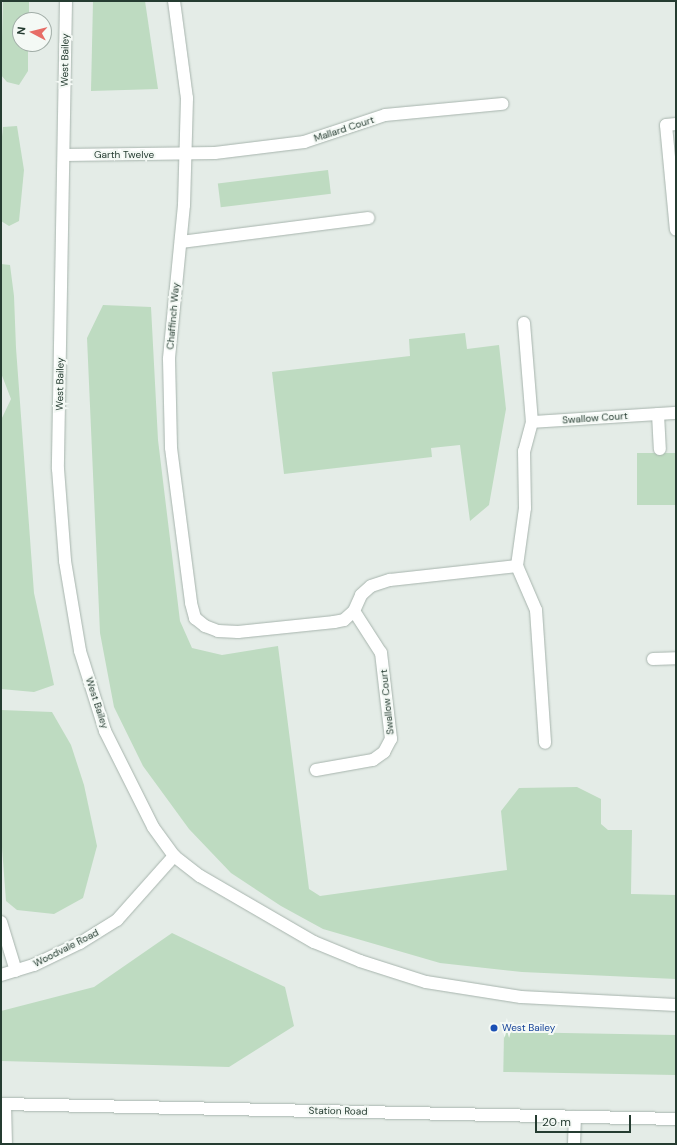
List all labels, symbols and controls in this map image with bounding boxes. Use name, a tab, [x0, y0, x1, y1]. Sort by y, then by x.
north arrow	[12, 12, 52, 52]
text: N	[14, 26, 29, 35]
street label: West Bailey	[59, 33, 71, 87]
street label: Mallard Court	[312, 114, 376, 144]
street label: Garth Twelve	[94, 149, 154, 161]
street label: Chaffinch Way	[164, 282, 182, 350]
street label: West Bailey	[54, 357, 66, 411]
street label: Swallow Court	[562, 410, 628, 426]
street label: Swallow Court	[378, 669, 396, 735]
street label: West Bailey	[83, 676, 111, 730]
street label: Woodvale Road	[31, 926, 101, 970]
place label: West Bailey	[502, 1022, 555, 1034]
marker: West Bailey	[489, 1023, 499, 1033]
street label: Station Road	[308, 1104, 368, 1118]
scale bar	[537, 1107, 633, 1133]
text: 20 m	[542, 1114, 571, 1130]

